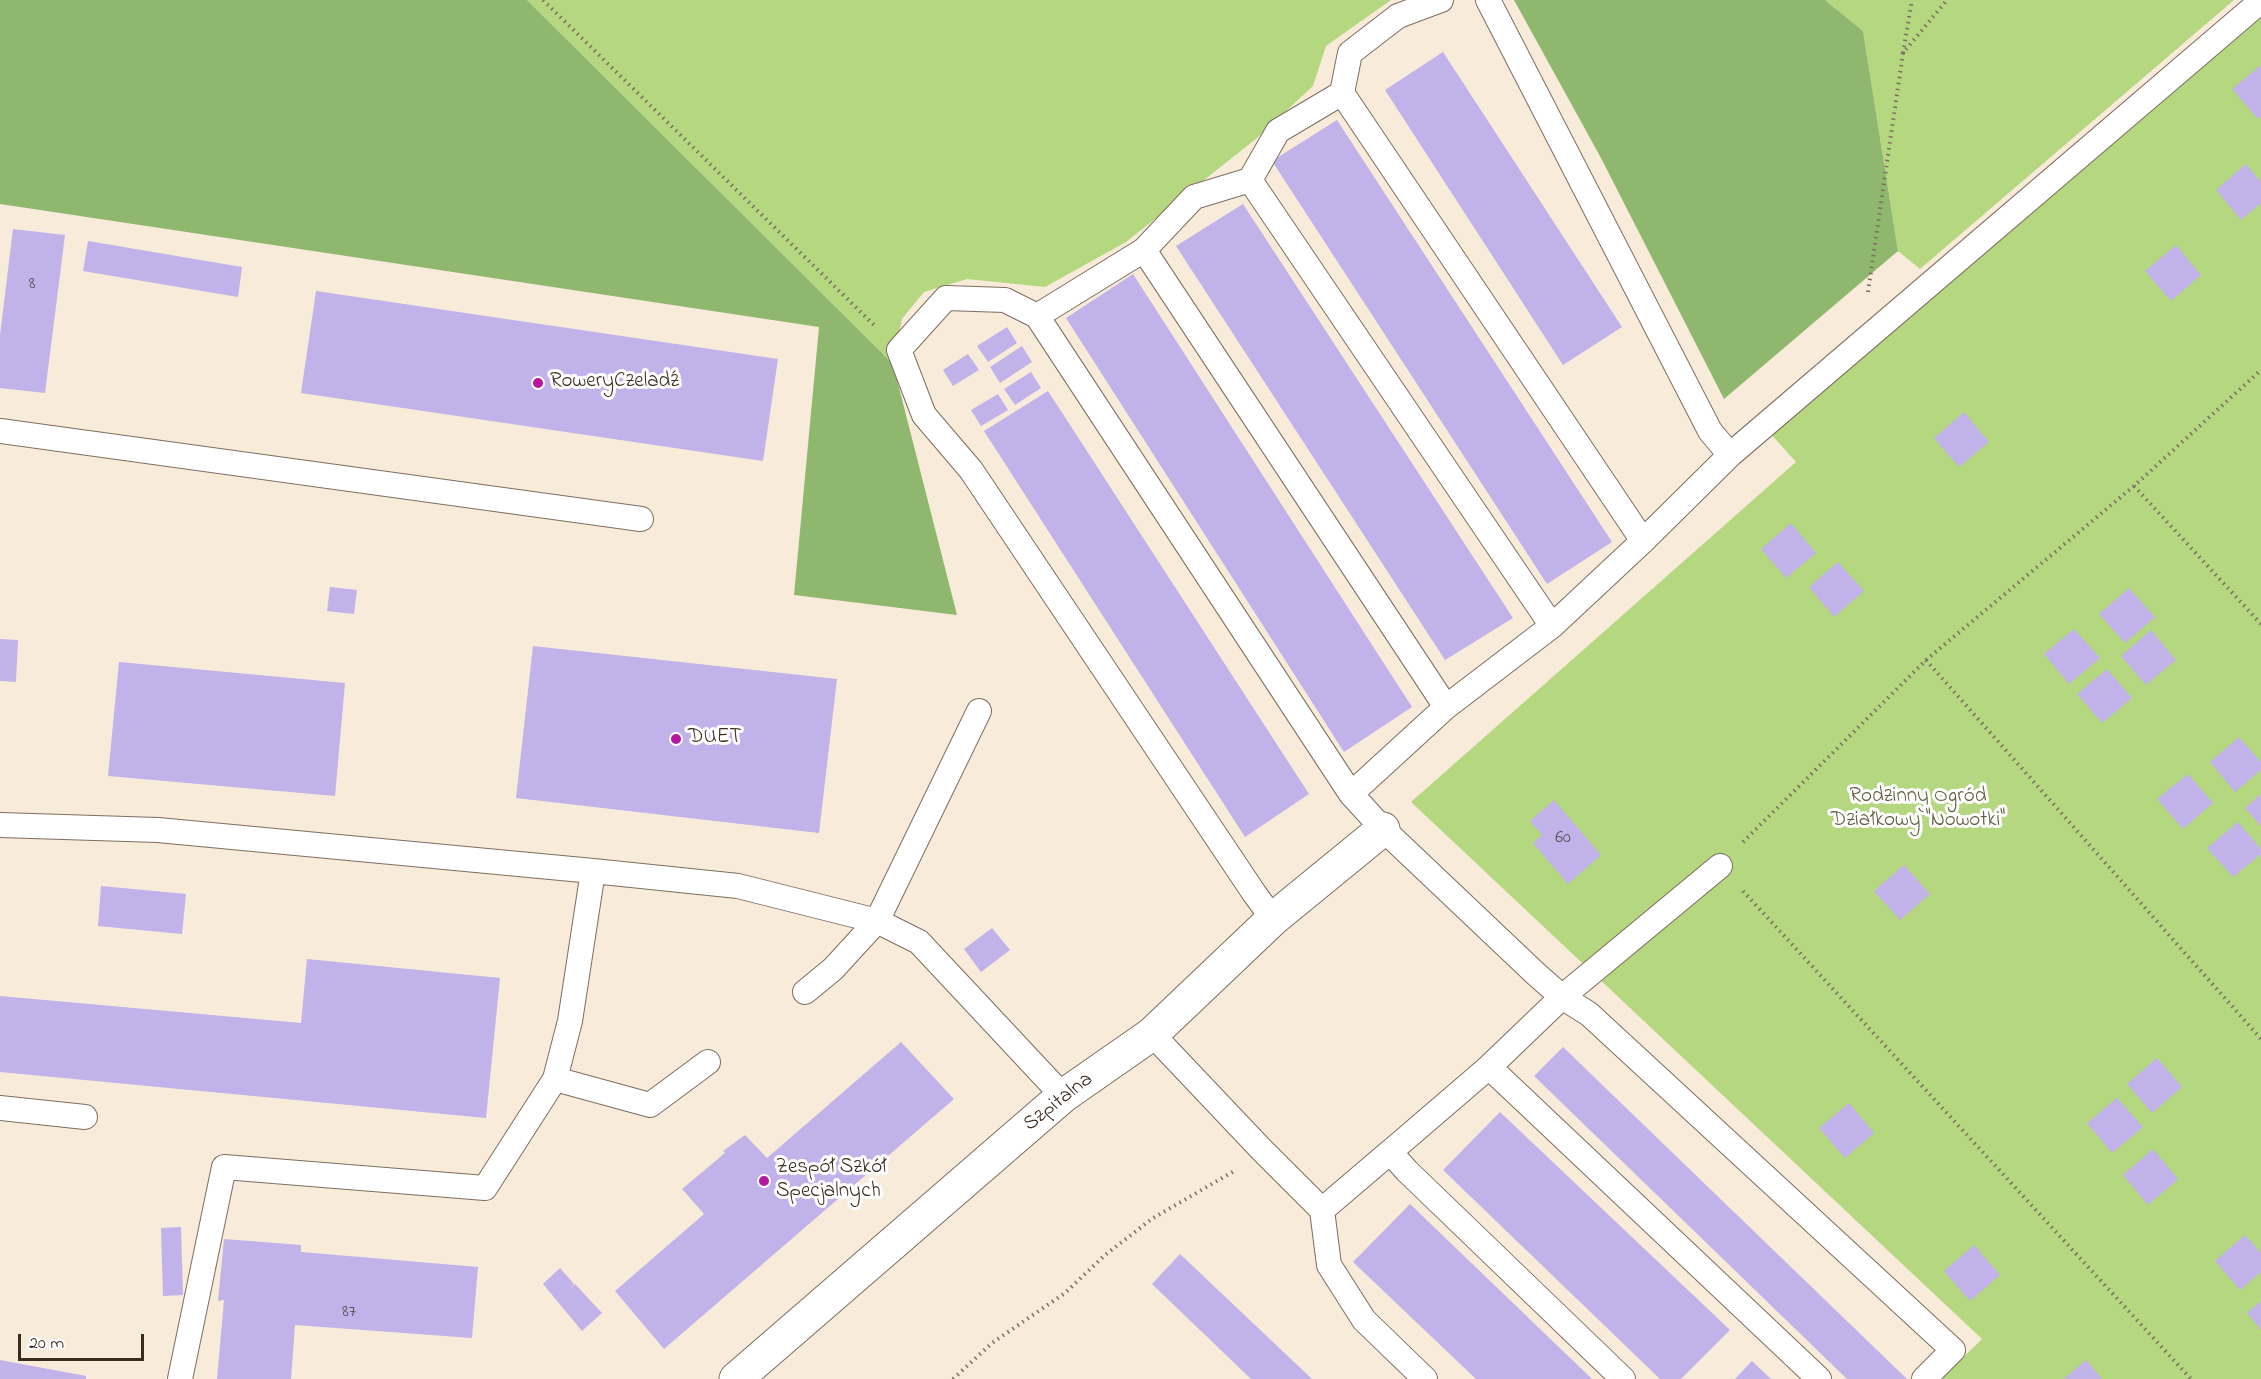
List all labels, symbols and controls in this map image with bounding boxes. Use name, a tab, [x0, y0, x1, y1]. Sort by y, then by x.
house number: 8	[29, 274, 35, 296]
place label: RoweryCzeladź	[550, 370, 679, 396]
marker: RoweryCzeladź	[531, 376, 545, 390]
place label: DUET	[688, 726, 741, 752]
marker: DUET	[669, 732, 683, 746]
park label: Rodzinny Ogród Działkowy "Nowotki"	[1831, 785, 2005, 835]
house number: 60	[1555, 828, 1571, 850]
street label: Szpitalna	[1019, 1068, 1099, 1138]
place label: Zespół Szkół Specjalnych	[776, 1156, 886, 1206]
marker: Zespół Szkół Specjalnych	[757, 1174, 771, 1188]
house number: 87	[342, 1302, 356, 1324]
scale bar	[21, 1322, 147, 1360]
text: 20 m	[29, 1331, 64, 1357]

